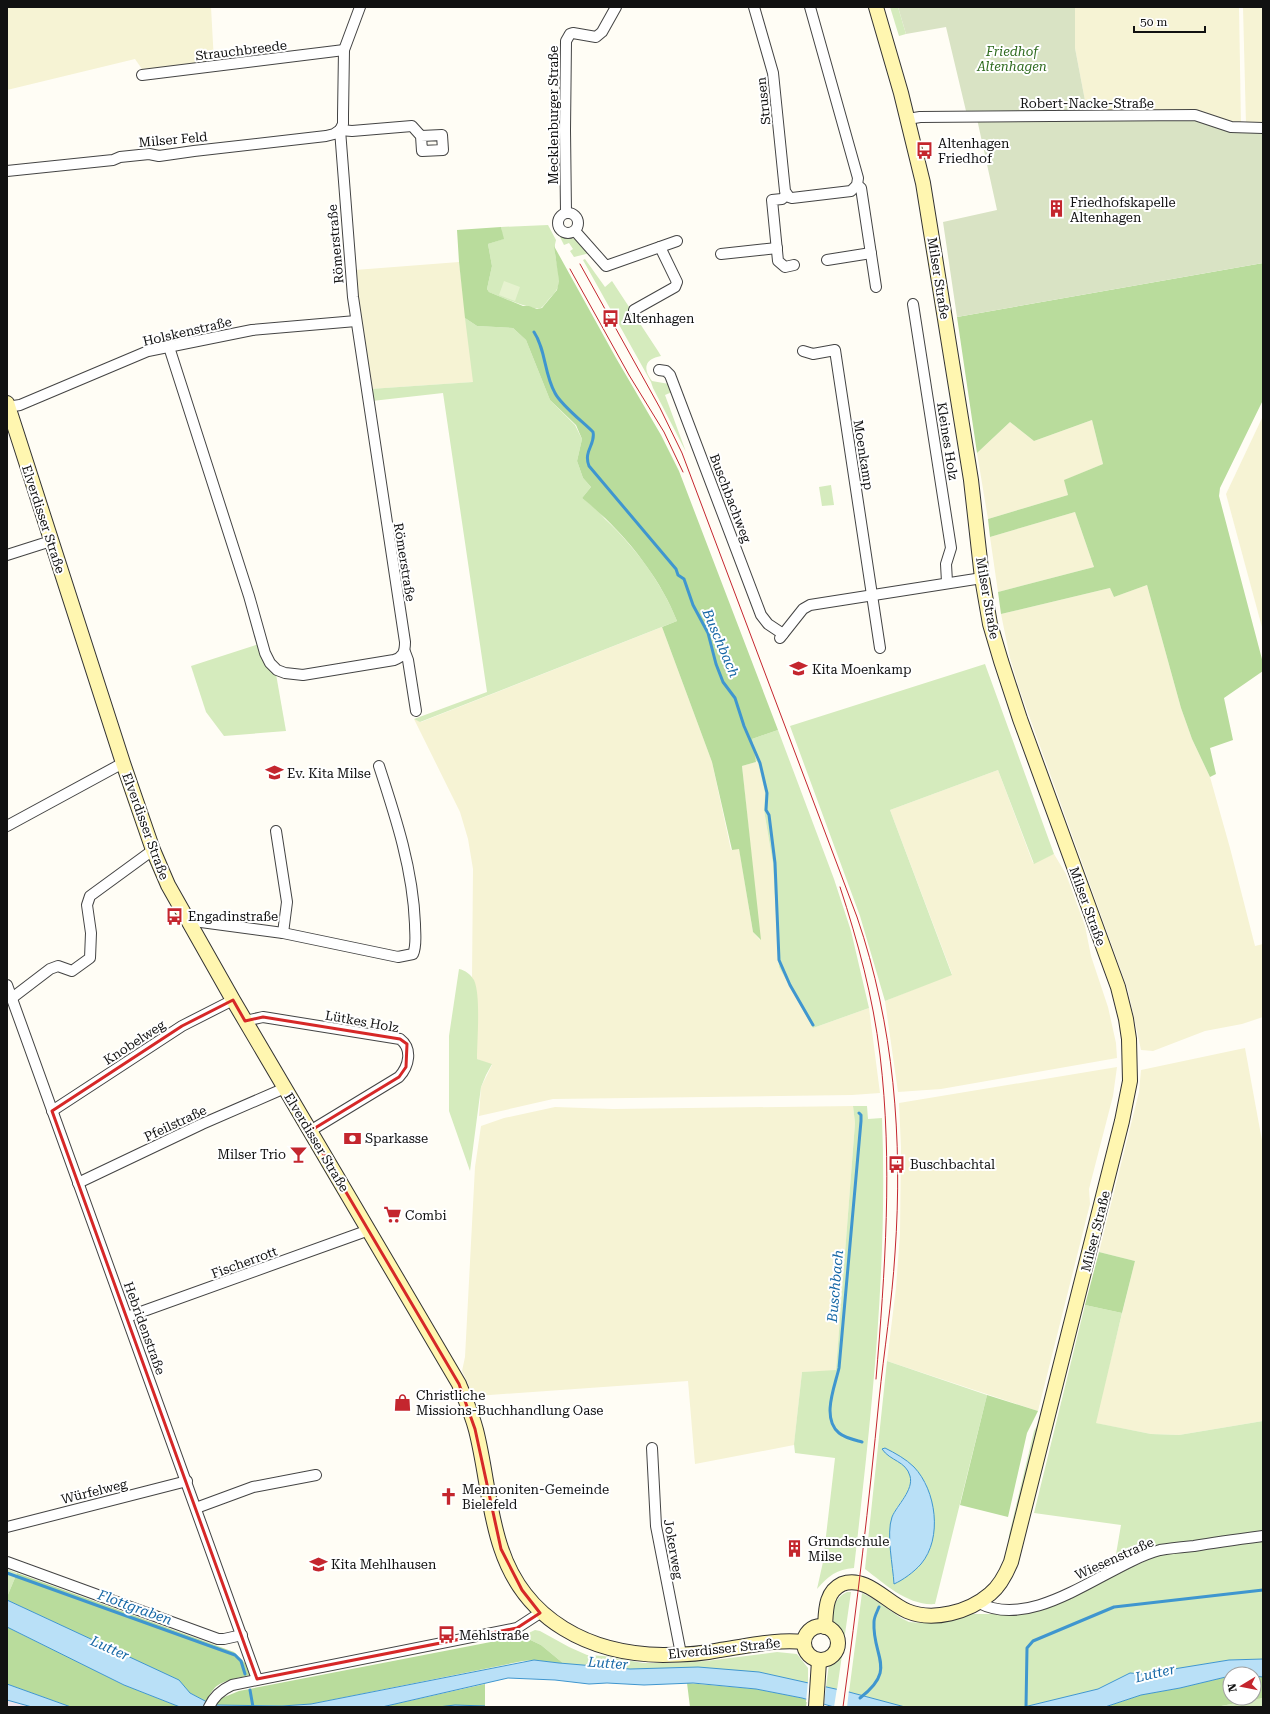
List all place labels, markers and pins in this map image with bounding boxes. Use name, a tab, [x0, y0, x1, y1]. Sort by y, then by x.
place label: Altenhagen Friedhof	[938, 136, 1010, 166]
bus stop icon: Altenhagen Friedhof	[915, 140, 935, 160]
place label: Friedhofskapelle Altenhagen	[1070, 195, 1176, 225]
building icon: Friedhofskapelle Altenhagen	[1047, 199, 1067, 219]
bus stop icon: Altenhagen	[600, 308, 620, 328]
place label: Altenhagen	[623, 311, 695, 326]
school or university icon: Kita Moenkamp	[789, 659, 809, 679]
place label: Kita Moenkamp	[812, 662, 912, 677]
school or university icon: Ev. Kita Milse	[264, 763, 284, 783]
place label: Ev. Kita Milse	[287, 766, 371, 781]
bus stop icon: Engadinstraße	[165, 906, 185, 926]
place label: Engadinstraße	[188, 909, 278, 924]
bank icon: Sparkasse	[342, 1128, 362, 1148]
place label: Sparkasse	[365, 1131, 428, 1146]
bar icon: Milser Trio	[289, 1144, 309, 1164]
place label: Milser Trio	[218, 1147, 286, 1162]
bus stop icon: Buschbachtal	[887, 1154, 907, 1174]
place label: Buschbachtal	[910, 1157, 995, 1172]
supermarket icon: Combi	[382, 1205, 402, 1225]
place label: Combi	[405, 1208, 447, 1223]
place label: Christliche Missions-Buchhandlung Oase	[416, 1388, 603, 1418]
shop icon: Christliche Missions-Buchhandlung Oase	[393, 1392, 413, 1412]
place label: Mennoniten-Gemeinde Bielefeld	[462, 1482, 609, 1512]
church icon: Mennoniten-Gemeinde Bielefeld	[439, 1486, 459, 1506]
place label: Grundschule Milse	[808, 1534, 889, 1564]
building icon: Grundschule Milse	[785, 1538, 805, 1558]
school or university icon: Kita Mehlhausen	[308, 1554, 328, 1574]
place label: Kita Mehlhausen	[331, 1557, 437, 1572]
bus stop icon: Mehlstraße	[436, 1625, 456, 1645]
place label: Mehlstraße	[459, 1628, 529, 1643]

